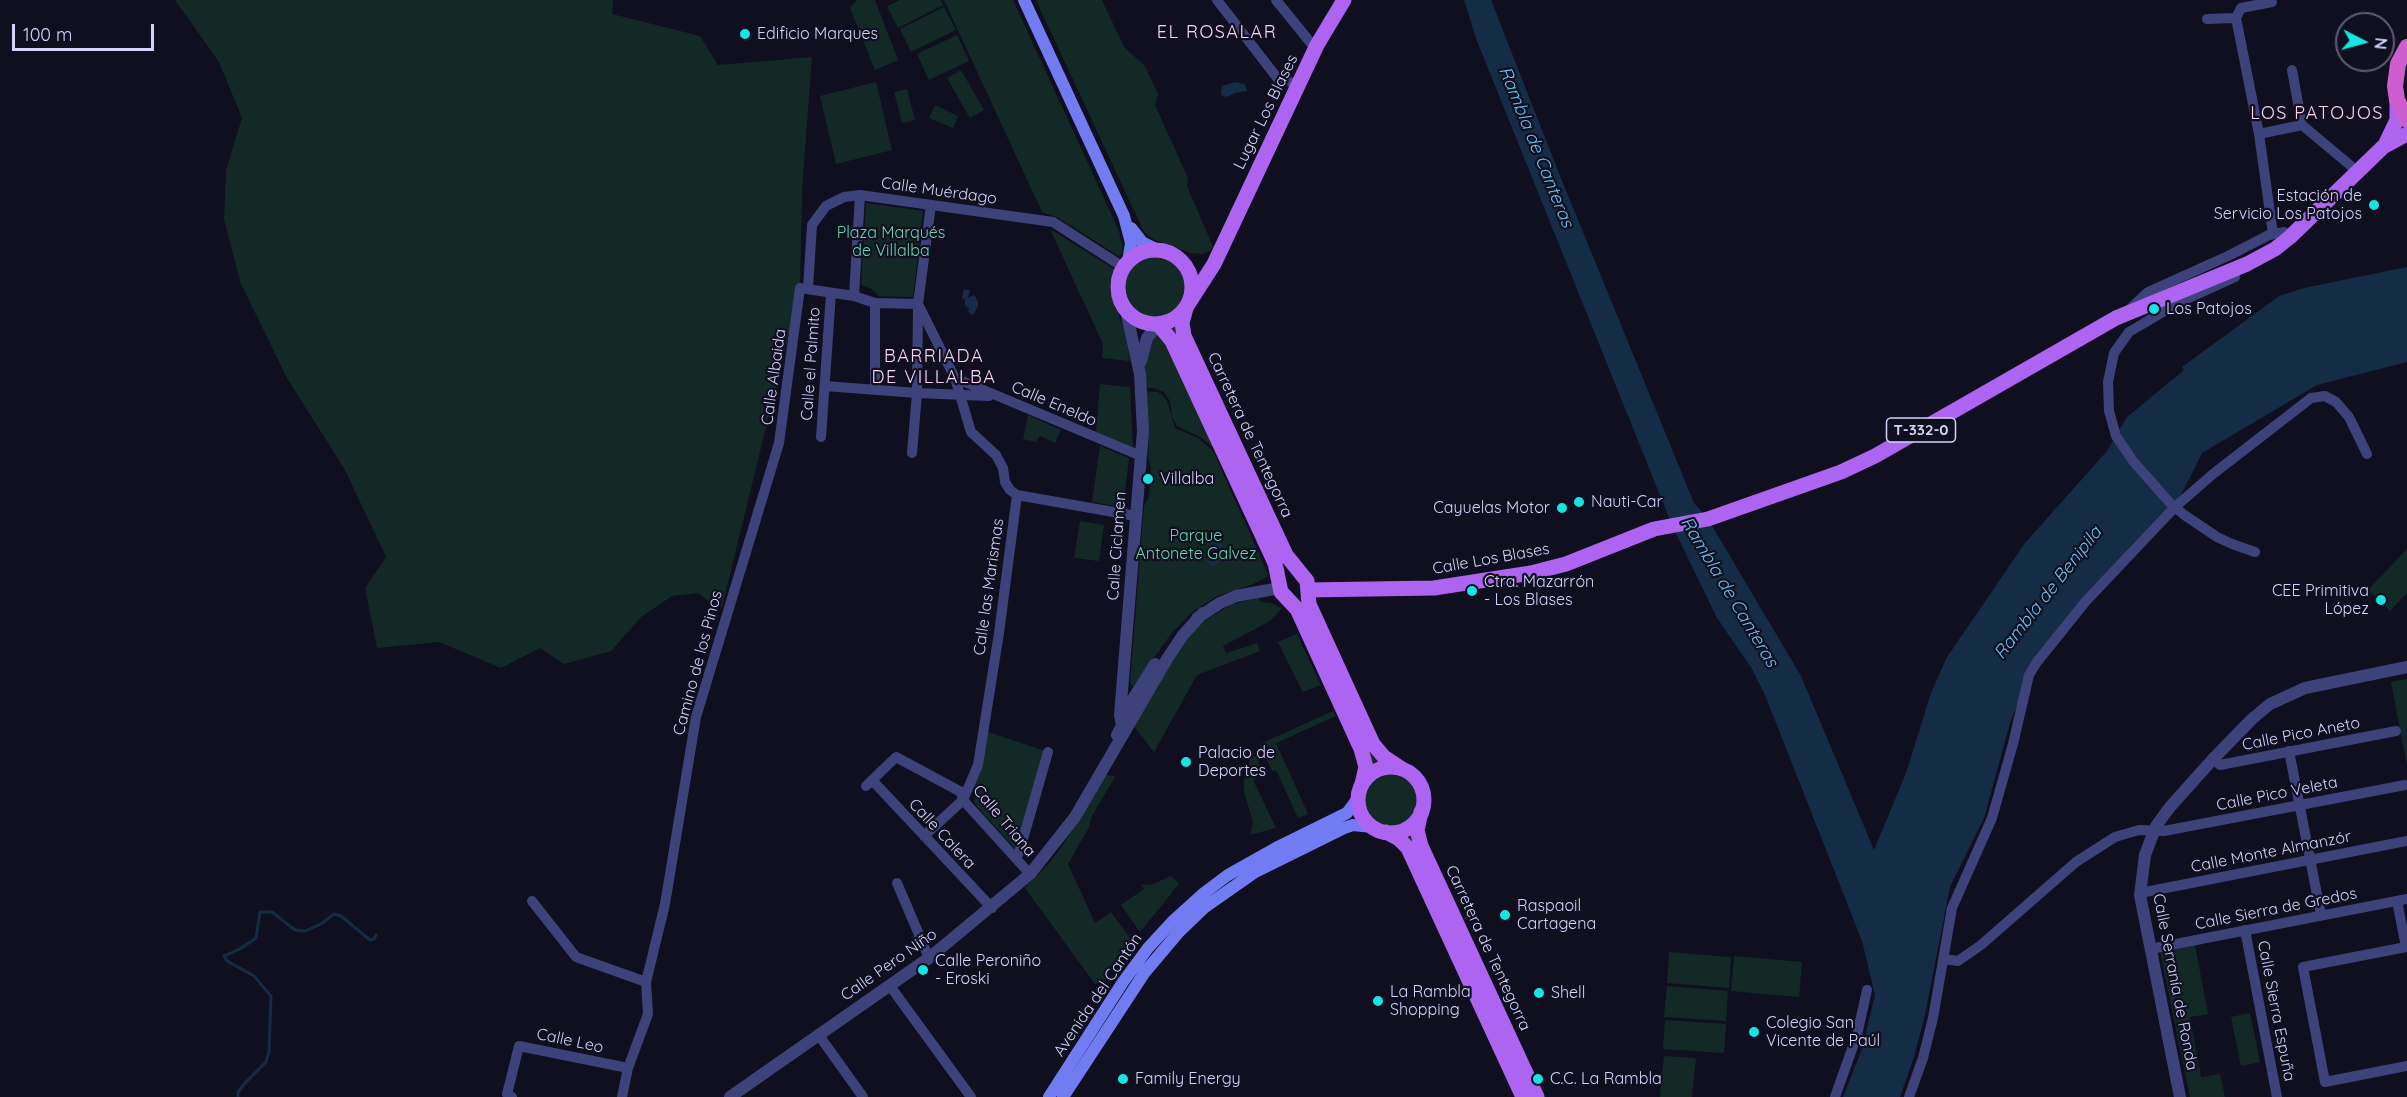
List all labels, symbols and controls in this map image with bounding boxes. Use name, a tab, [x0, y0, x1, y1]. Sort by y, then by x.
scale bar	[15, 12, 158, 50]
north arrow	[2335, 12, 2395, 72]
district label: EL ROSALAR	[1157, 22, 1277, 44]
text: 100 m	[23, 23, 72, 46]
place label: Edificio Marques	[757, 24, 878, 44]
marker: Edificio Marques	[738, 27, 752, 41]
text: N	[2370, 37, 2391, 51]
street label: Lugar Los Blases	[1230, 51, 1302, 173]
water label: Rambla de Canteras	[1494, 63, 1578, 231]
district label: LOS PATOJOS	[2250, 103, 2384, 125]
street label: Calle Muérdago	[880, 173, 998, 209]
place label: Estación de Servicio Los Patojos	[2214, 186, 2362, 224]
marker: Estación de Servicio Los Patojos	[2367, 198, 2381, 212]
park label: Plaza Marqués de Villalba	[837, 223, 945, 261]
place label: Los Patojos	[2166, 299, 2252, 319]
marker: Los Patojos	[2147, 302, 2161, 316]
street label: Calle el Palmito	[797, 307, 825, 421]
street label: Calle Albaida	[758, 328, 790, 426]
district label: BARRIADA DE VILLALBA	[872, 346, 996, 388]
street label: Carretera de Tentegorra	[1203, 349, 1297, 521]
street label: Calle Eneldo	[1008, 377, 1100, 431]
road number: T-332-0	[1886, 418, 1956, 442]
place label: Villalba	[1160, 469, 1214, 489]
marker: Villalba	[1141, 472, 1155, 486]
street label: Calle Ciclamen	[1104, 491, 1130, 601]
place label: Nauti-Car	[1591, 492, 1663, 512]
marker: Nauti-Car	[1572, 495, 1586, 509]
place label: Cayuelas Motor	[1433, 498, 1550, 518]
marker: Cayuelas Motor	[1555, 501, 1569, 515]
water label: Rambla de Canteras	[1676, 513, 1782, 671]
street label: Calle las Marismas	[970, 517, 1008, 657]
water label: Rambla de Benipila	[1990, 522, 2106, 664]
park label: Parque Antonete Galvez	[1135, 526, 1257, 564]
street label: Calle Los Blases	[1431, 539, 1551, 579]
place label: Ctra. Mazarrón - Los Blases	[1484, 572, 1594, 610]
place label: CEE Primitiva López	[2272, 581, 2369, 619]
marker: Ctra. Mazarrón - Los Blases	[1465, 584, 1479, 598]
street label: Camino de los Pinos	[669, 589, 727, 737]
marker: CEE Primitiva López	[2374, 593, 2388, 607]
street label: Calle Pico Aneto	[2240, 713, 2362, 755]
place label: Palacio de Deportes	[1198, 743, 1275, 781]
marker: Palacio de Deportes	[1179, 755, 1193, 769]
street label: Calle Pico Veleta	[2215, 773, 2339, 815]
street label: Calle Triana	[968, 781, 1040, 861]
street label: Calle Calera	[905, 795, 979, 873]
street label: Calle Monte Almanzór	[2189, 827, 2353, 877]
street label: Carretera de Tentegorra	[1441, 862, 1535, 1034]
street label: Calle Sierra de Gredos	[2194, 884, 2358, 934]
street label: Calle Serranía de Ronda	[2148, 892, 2202, 1072]
place label: Raspaoil Cartagena	[1517, 896, 1596, 934]
marker: Raspaoil Cartagena	[1498, 908, 1512, 922]
street label: Calle Pero Niño	[837, 925, 941, 1005]
street label: Avenida del Cantón	[1050, 930, 1146, 1060]
street label: Calle Sierra Espuña	[2253, 939, 2299, 1083]
place label: Calle Peroniño - Eroski	[935, 951, 1041, 989]
marker: Calle Peroniño - Eroski	[916, 963, 930, 977]
place label: La Rambla Shopping	[1390, 982, 1471, 1020]
place label: Shell	[1551, 983, 1585, 1003]
marker: Shell	[1532, 986, 1546, 1000]
marker: La Rambla Shopping	[1371, 994, 1385, 1008]
place label: Colegio San Vicente de Paúl	[1766, 1013, 1880, 1051]
street label: Calle Leo	[535, 1025, 605, 1057]
marker: Colegio San Vicente de Paúl	[1747, 1025, 1761, 1039]
place label: Family Energy	[1135, 1069, 1241, 1089]
place label: C.C. La Rambla	[1550, 1069, 1662, 1089]
marker: Family Energy	[1116, 1072, 1130, 1086]
marker: C.C. La Rambla	[1531, 1072, 1545, 1086]

